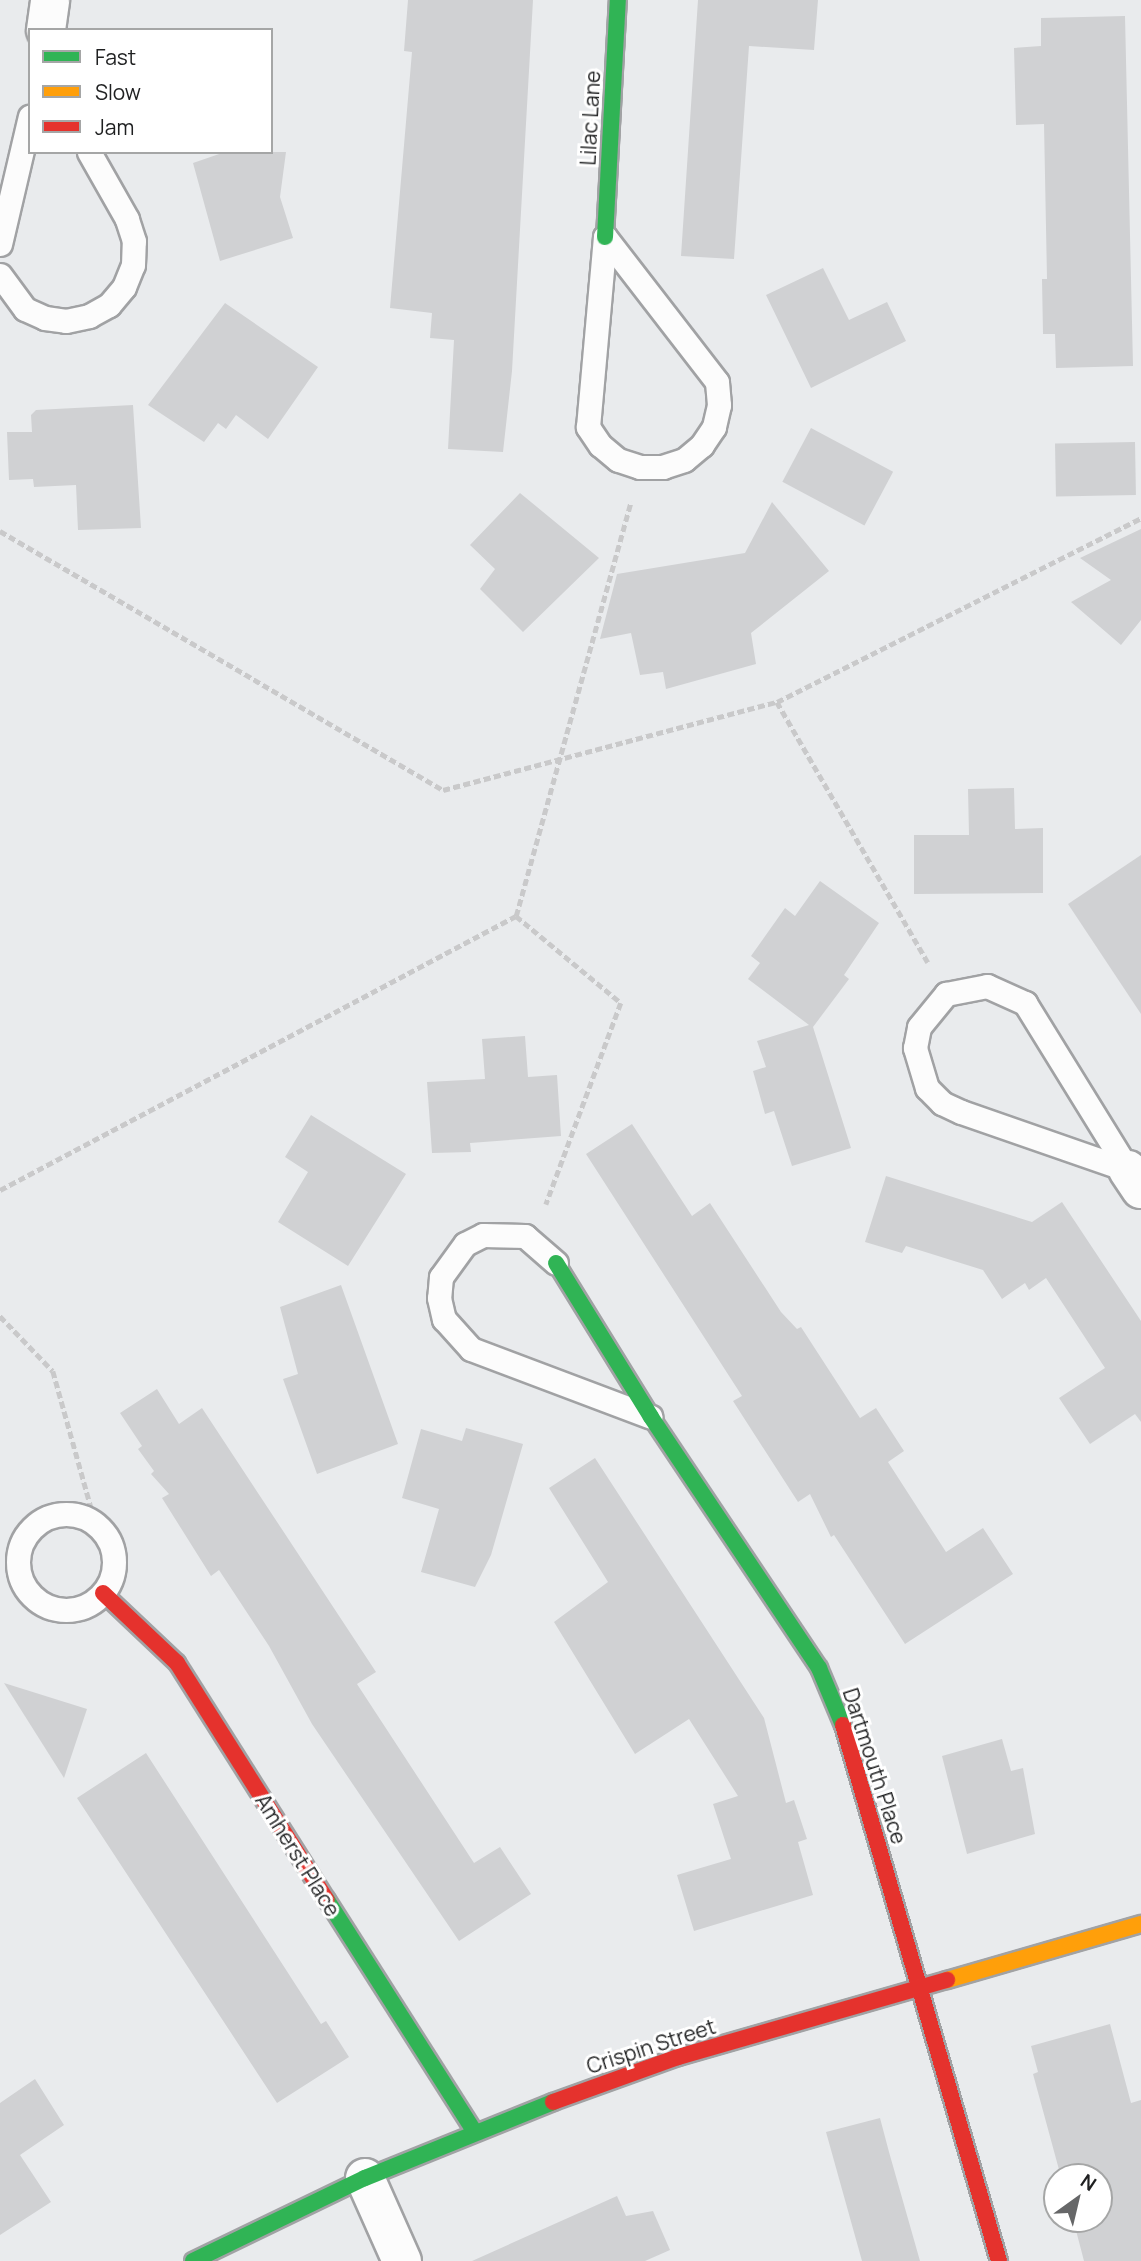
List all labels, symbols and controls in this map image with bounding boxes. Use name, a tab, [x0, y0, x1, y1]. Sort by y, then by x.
legend	[28, 28, 273, 154]
text: Fast	[95, 43, 136, 71]
street label: Lilac Lane	[575, 70, 605, 166]
text: Slow	[95, 78, 141, 106]
text: Jam	[95, 113, 134, 141]
street label: Dartmouth Place	[838, 1685, 912, 1847]
street label: Amherst Place	[250, 1789, 346, 1921]
street label: Crispin Street	[583, 2013, 719, 2079]
north arrow	[1043, 2163, 1113, 2233]
text: N	[1076, 2168, 1102, 2197]

